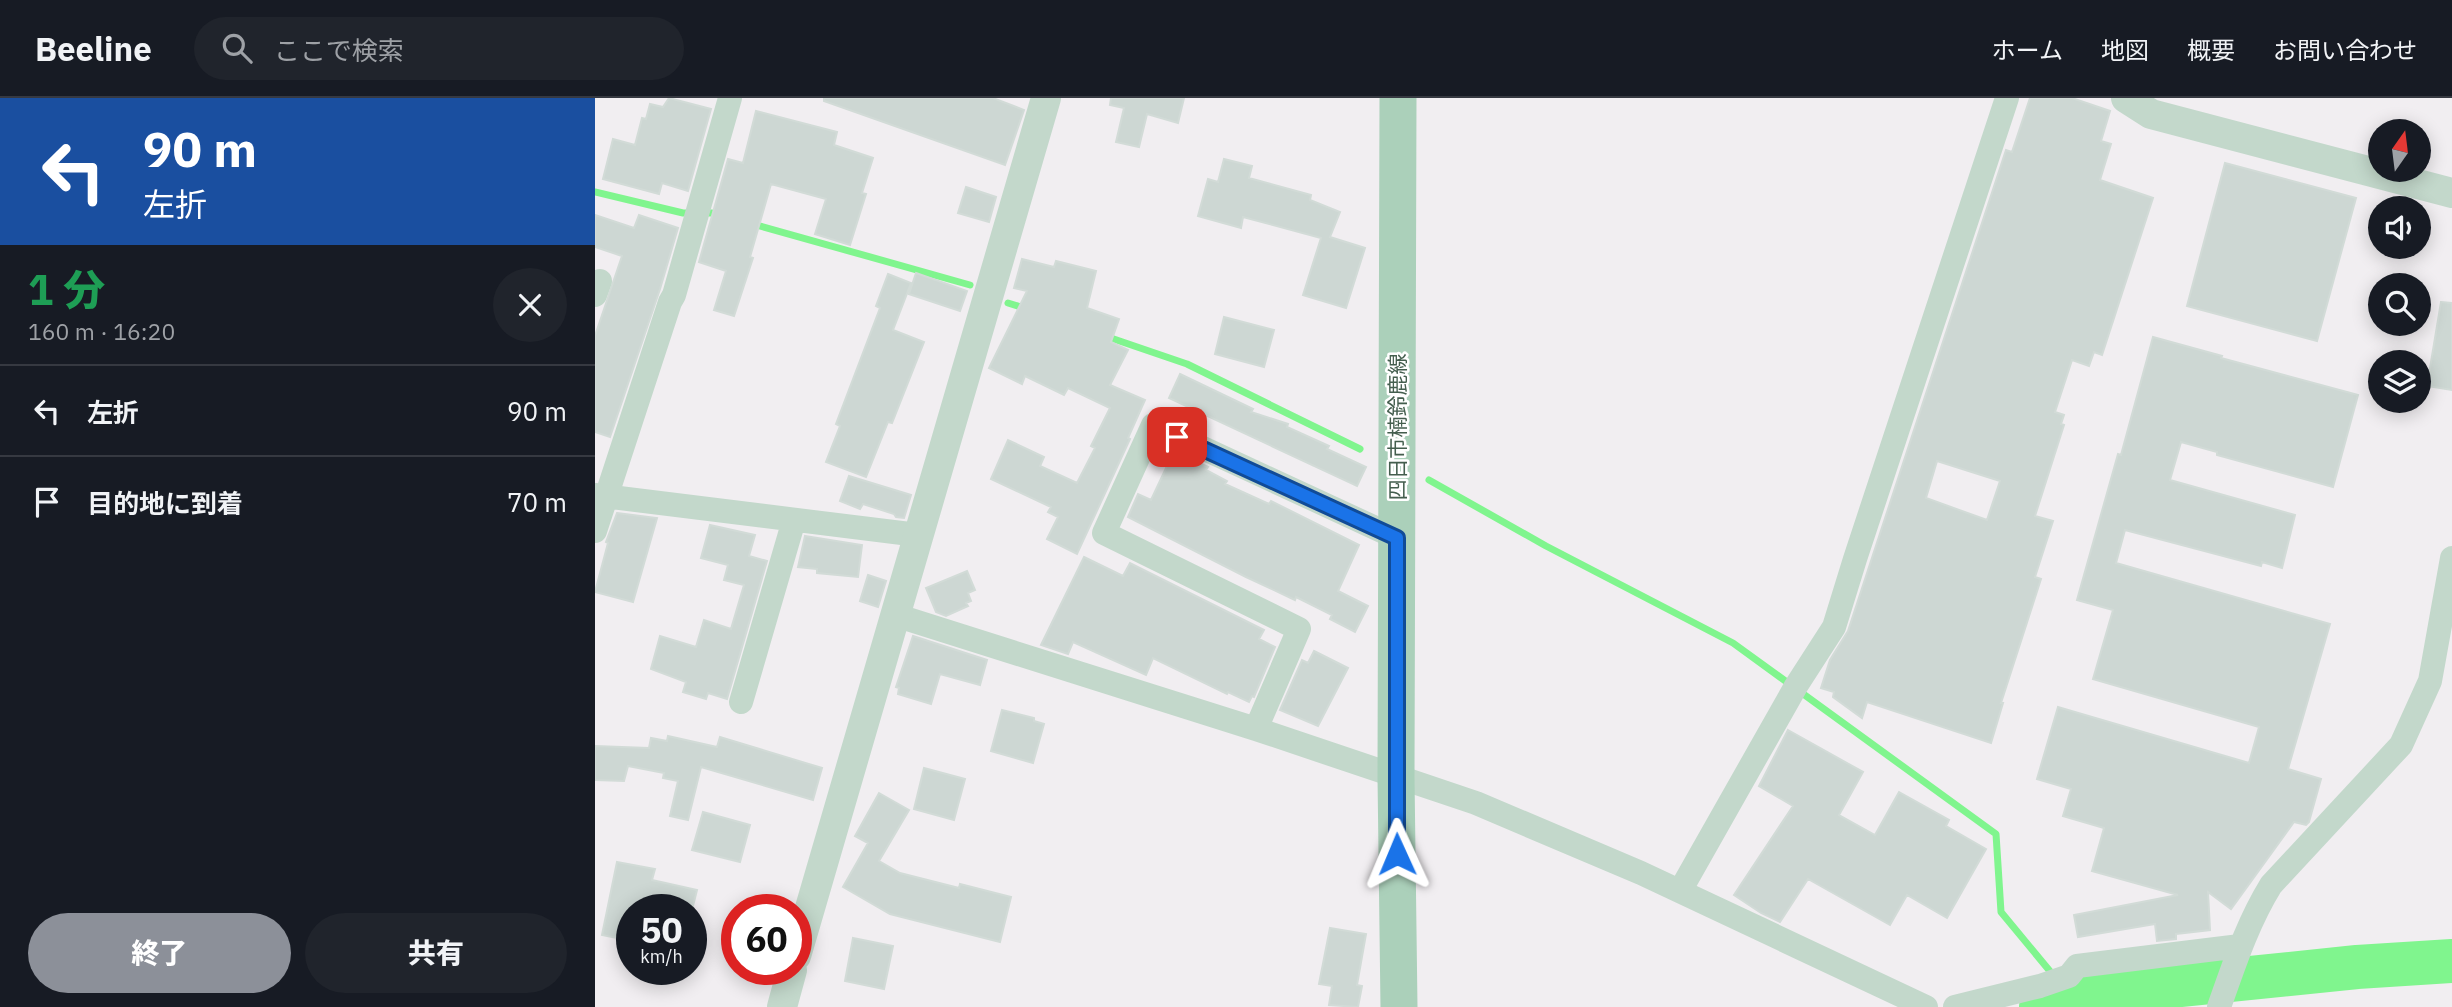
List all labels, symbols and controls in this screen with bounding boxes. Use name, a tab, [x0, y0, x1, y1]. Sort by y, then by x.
search box	[194, 17, 684, 80]
text: Beeline	[35, 27, 152, 70]
icon: search	[218, 29, 256, 67]
text: ここで検索	[274, 33, 404, 67]
text: ホーム	[1992, 34, 2063, 66]
text: 地図	[2101, 34, 2149, 66]
text: 概要	[2187, 34, 2235, 66]
text: お問い合わせ	[2273, 34, 2417, 66]
text: 90 m	[143, 117, 257, 180]
north arrow	[2368, 119, 2431, 182]
map controls	[2368, 119, 2431, 413]
icon: left	[28, 126, 119, 217]
text: 左折	[143, 183, 207, 225]
button: sound	[2368, 196, 2431, 259]
text: 1 分	[28, 262, 105, 317]
button: close	[493, 268, 567, 342]
button: search	[2368, 273, 2431, 336]
text: 160 m · 16:20	[28, 316, 175, 346]
button: layers	[2368, 350, 2431, 413]
street label: 四日市楠鈴鹿線	[1383, 354, 1411, 501]
icon: left	[28, 392, 66, 430]
text: 90 m	[507, 394, 567, 428]
text: 左折	[87, 395, 139, 429]
pin	[1147, 407, 1207, 467]
icon: arrive	[1158, 418, 1196, 456]
icon: arrive	[28, 483, 66, 521]
text: 70 m	[507, 485, 567, 519]
text: 目的地に到着	[87, 486, 243, 520]
position arrow	[1360, 817, 1434, 891]
speed limit sign: 60	[721, 894, 812, 985]
text: 50	[640, 907, 683, 953]
button: 終了	[28, 913, 291, 993]
button: 共有	[305, 913, 567, 993]
text: km/h	[640, 945, 683, 968]

